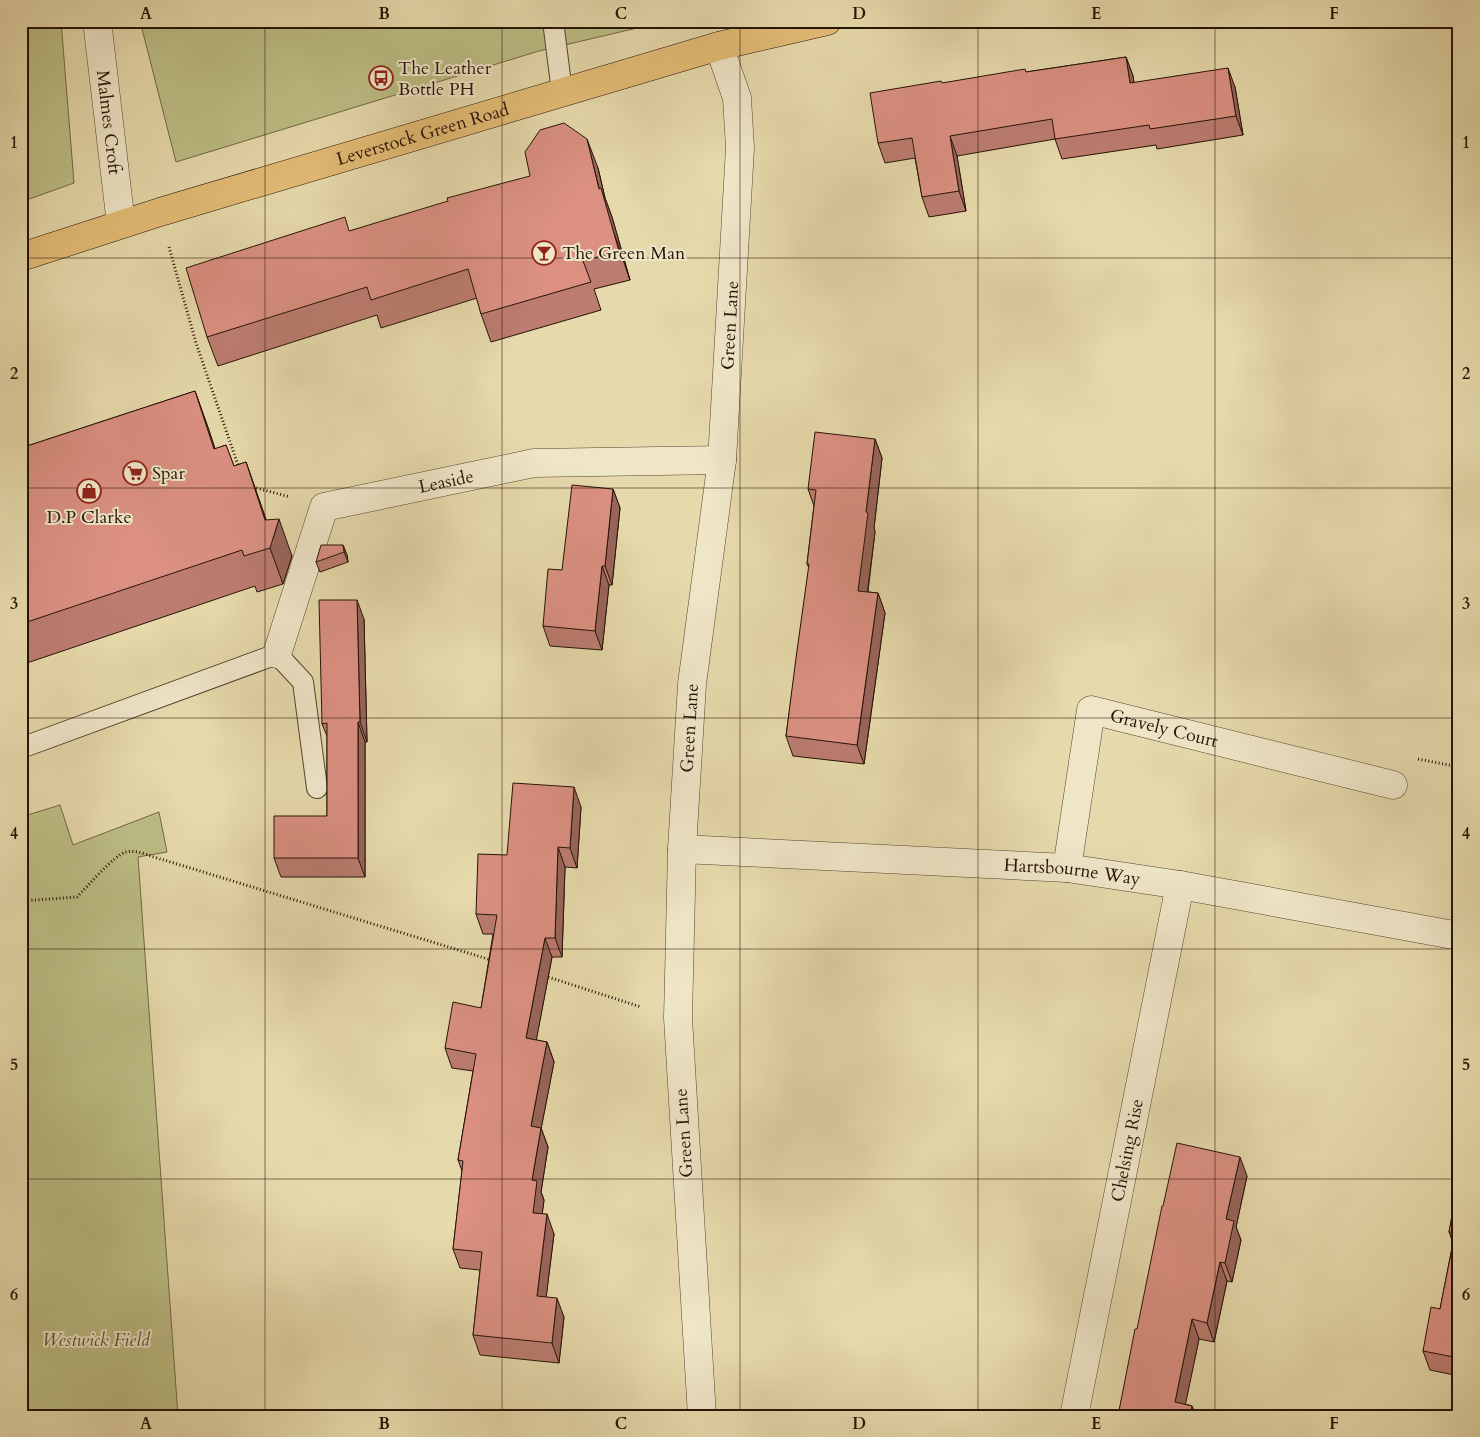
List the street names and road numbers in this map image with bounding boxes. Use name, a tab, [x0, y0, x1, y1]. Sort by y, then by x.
street label: Malmes Croft	[90, 69, 128, 176]
street label: Leverstock Green Road	[333, 96, 512, 171]
street label: Green Lane	[715, 280, 745, 371]
street label: Leaside	[416, 463, 476, 499]
street label: Green Lane	[674, 683, 705, 773]
street label: Gravely Court	[1107, 703, 1221, 754]
street label: Hartsbourne Way	[1003, 852, 1143, 891]
street label: Green Lane	[668, 1088, 700, 1178]
street label: Chelsing Rise	[1105, 1097, 1150, 1204]

